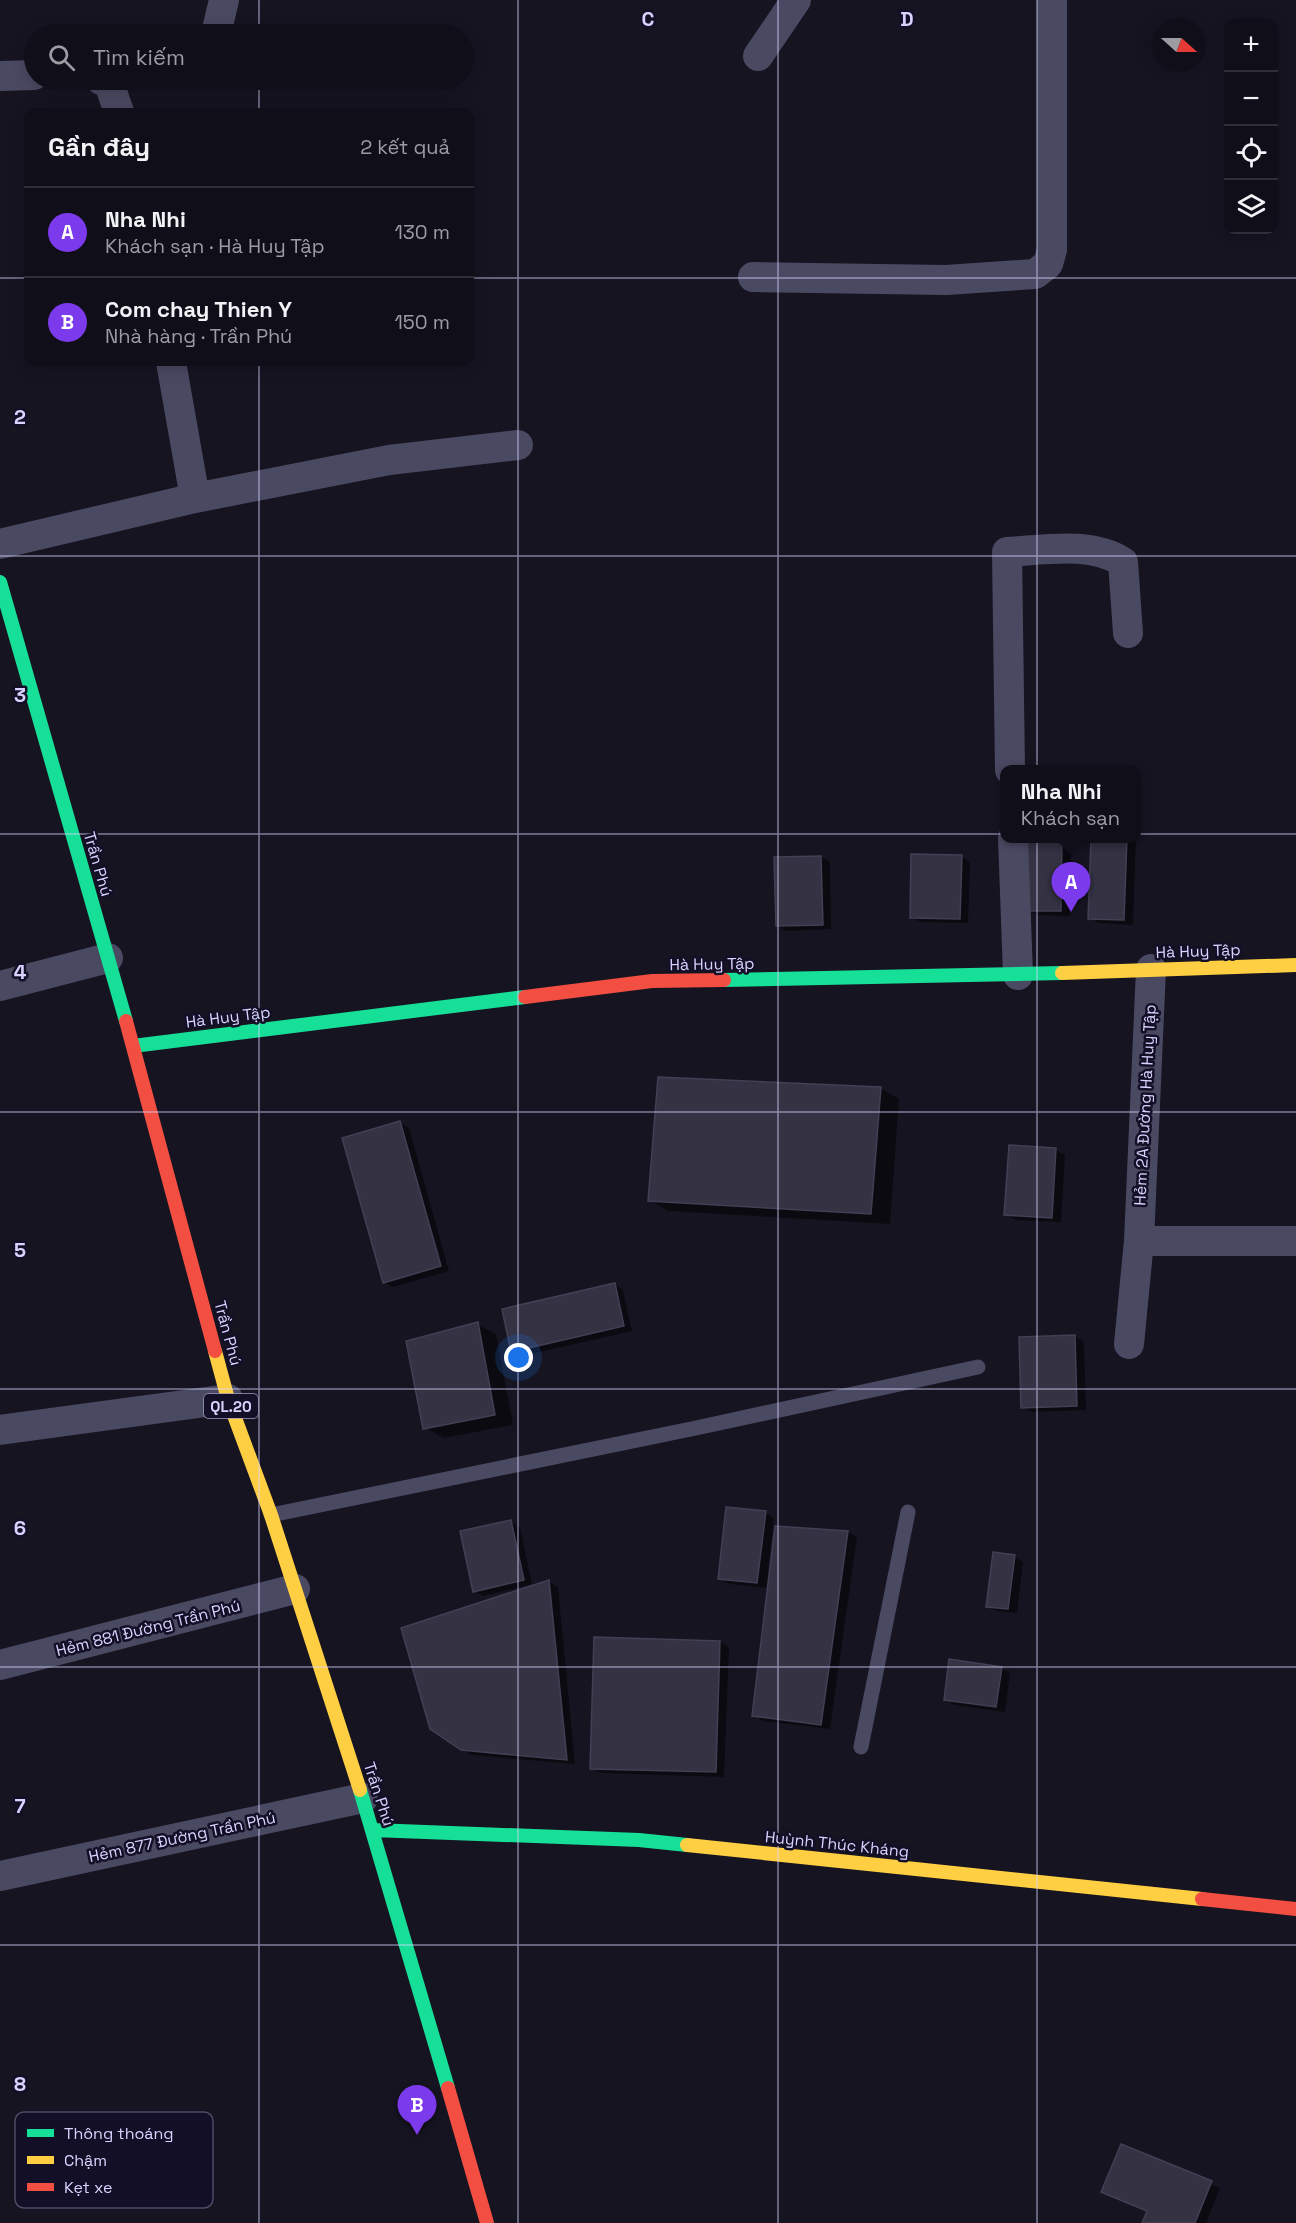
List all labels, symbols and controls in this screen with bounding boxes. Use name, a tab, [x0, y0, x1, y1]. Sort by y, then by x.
text: C	[642, 6, 655, 32]
text: D	[900, 6, 914, 32]
north arrow	[1152, 18, 1206, 72]
map controls	[1224, 18, 1278, 234]
button: +	[1224, 18, 1278, 72]
search box	[24, 24, 474, 90]
icon: search	[45, 41, 78, 74]
text: Tìm kiếm	[93, 43, 185, 71]
button: −	[1224, 72, 1278, 126]
button: locate	[1224, 126, 1278, 180]
text: Gần đây	[48, 130, 150, 164]
text: 2 kết quả	[360, 134, 450, 160]
button: layers	[1224, 180, 1278, 234]
text: Nha Nhi	[105, 205, 186, 233]
text: A	[61, 219, 74, 245]
text: 130 m	[394, 219, 450, 245]
text: Khách sạn · Hà Huy Tập	[105, 233, 325, 259]
text: Com chay Thien Y	[105, 295, 292, 323]
text: B	[61, 309, 74, 335]
text: 150 m	[395, 309, 450, 335]
text: Nhà hàng · Trần Phú	[105, 323, 292, 349]
text: 2	[14, 404, 26, 430]
text: 3	[14, 682, 26, 708]
popup	[1000, 765, 1141, 843]
text: Nha Nhi	[1021, 777, 1102, 805]
text: Khách sạn	[1021, 805, 1120, 831]
street label: Trần Phú	[79, 829, 117, 899]
pin: A	[1052, 862, 1090, 912]
street label: Hà Huy Tập	[1155, 939, 1241, 963]
street label: Hà Huy Tập	[669, 953, 755, 975]
text: 4	[14, 959, 27, 985]
street label: Hà Huy Tập	[184, 1001, 272, 1033]
street label: Hẻm 2A Đường Hà Huy Tập	[1129, 1004, 1161, 1206]
text: 5	[14, 1237, 26, 1263]
street label: Trần Phú	[209, 1298, 247, 1368]
your location	[504, 1343, 533, 1372]
road number: QL.20	[204, 1394, 258, 1418]
text: 6	[14, 1515, 26, 1541]
street label: Hẻm 881 Đường Trần Phú	[54, 1595, 242, 1661]
street label: Trần Phú	[359, 1759, 399, 1829]
text: 7	[14, 1793, 26, 1819]
street label: Hẻm 877 Đường Trần Phú	[87, 1807, 277, 1867]
street label: Huỳnh Thúc Kháng	[764, 1826, 910, 1862]
text: 8	[14, 2071, 26, 2097]
pin: B	[398, 2086, 436, 2135]
legend	[15, 2112, 213, 2208]
text: Thông thoáng	[64, 2123, 174, 2144]
text: Chậm	[64, 2150, 107, 2171]
text: Kẹt xe	[64, 2177, 113, 2198]

